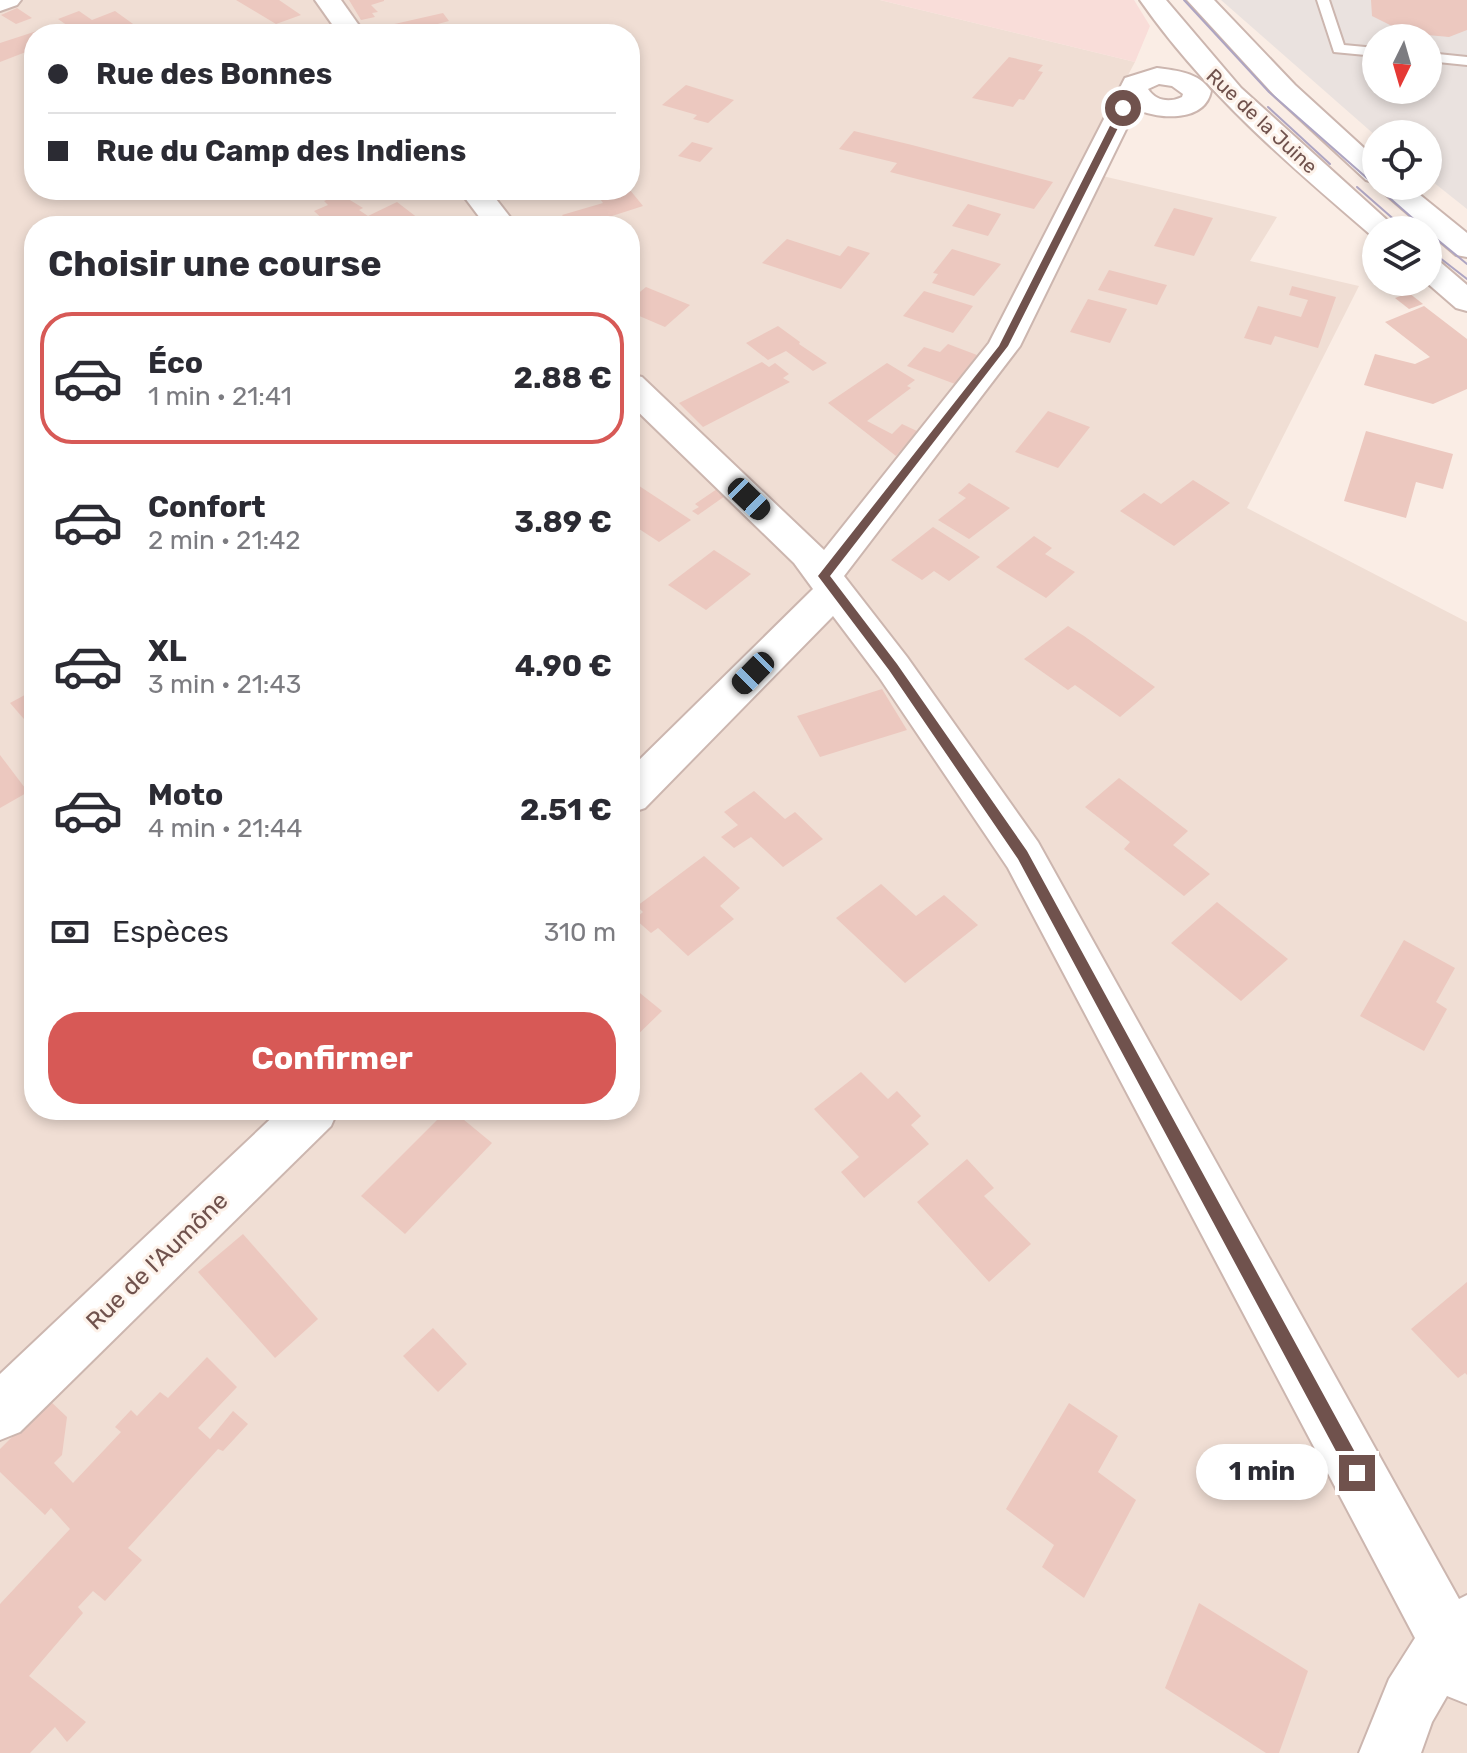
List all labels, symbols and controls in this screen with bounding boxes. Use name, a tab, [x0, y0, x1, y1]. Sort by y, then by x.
north arrow	[1362, 24, 1442, 104]
map controls	[1362, 24, 1442, 296]
text: Rue des Bonnes	[96, 56, 332, 92]
street label: Rue de la Juine	[1202, 64, 1322, 178]
route start	[1105, 90, 1141, 126]
button: locate	[1362, 120, 1442, 200]
text: Rue du Camp des Indiens	[96, 133, 466, 169]
button: layers	[1362, 216, 1442, 296]
text: Choisir une course	[48, 242, 382, 285]
icon: car	[52, 342, 124, 414]
text: Éco	[148, 345, 203, 381]
text: 2.88 €	[514, 360, 612, 396]
text: 1 min · 21:41	[148, 381, 292, 412]
car	[723, 474, 775, 524]
icon: car	[52, 486, 124, 558]
text: Confort	[148, 489, 266, 525]
text: 3.89 €	[514, 504, 612, 540]
text: 2 min · 21:42	[148, 525, 301, 556]
icon: car	[52, 630, 124, 702]
text: XL	[148, 633, 187, 669]
text: 4.90 €	[515, 648, 612, 684]
car	[728, 648, 778, 698]
text: 3 min · 21:43	[148, 669, 301, 700]
icon: car	[52, 774, 124, 846]
text: Moto	[148, 777, 223, 813]
text: 2.51 €	[520, 792, 612, 828]
text: 4 min · 21:44	[148, 813, 302, 844]
icon: cash	[48, 910, 92, 954]
text: Espèces	[112, 914, 229, 950]
text: 310 m	[544, 917, 616, 948]
button: Confirmer	[48, 1012, 616, 1104]
street label: Rue de l'Aumône	[80, 1186, 234, 1336]
callout: 1 min	[1197, 1445, 1329, 1501]
route end	[1339, 1455, 1375, 1491]
text: 1 min	[1229, 1456, 1295, 1487]

